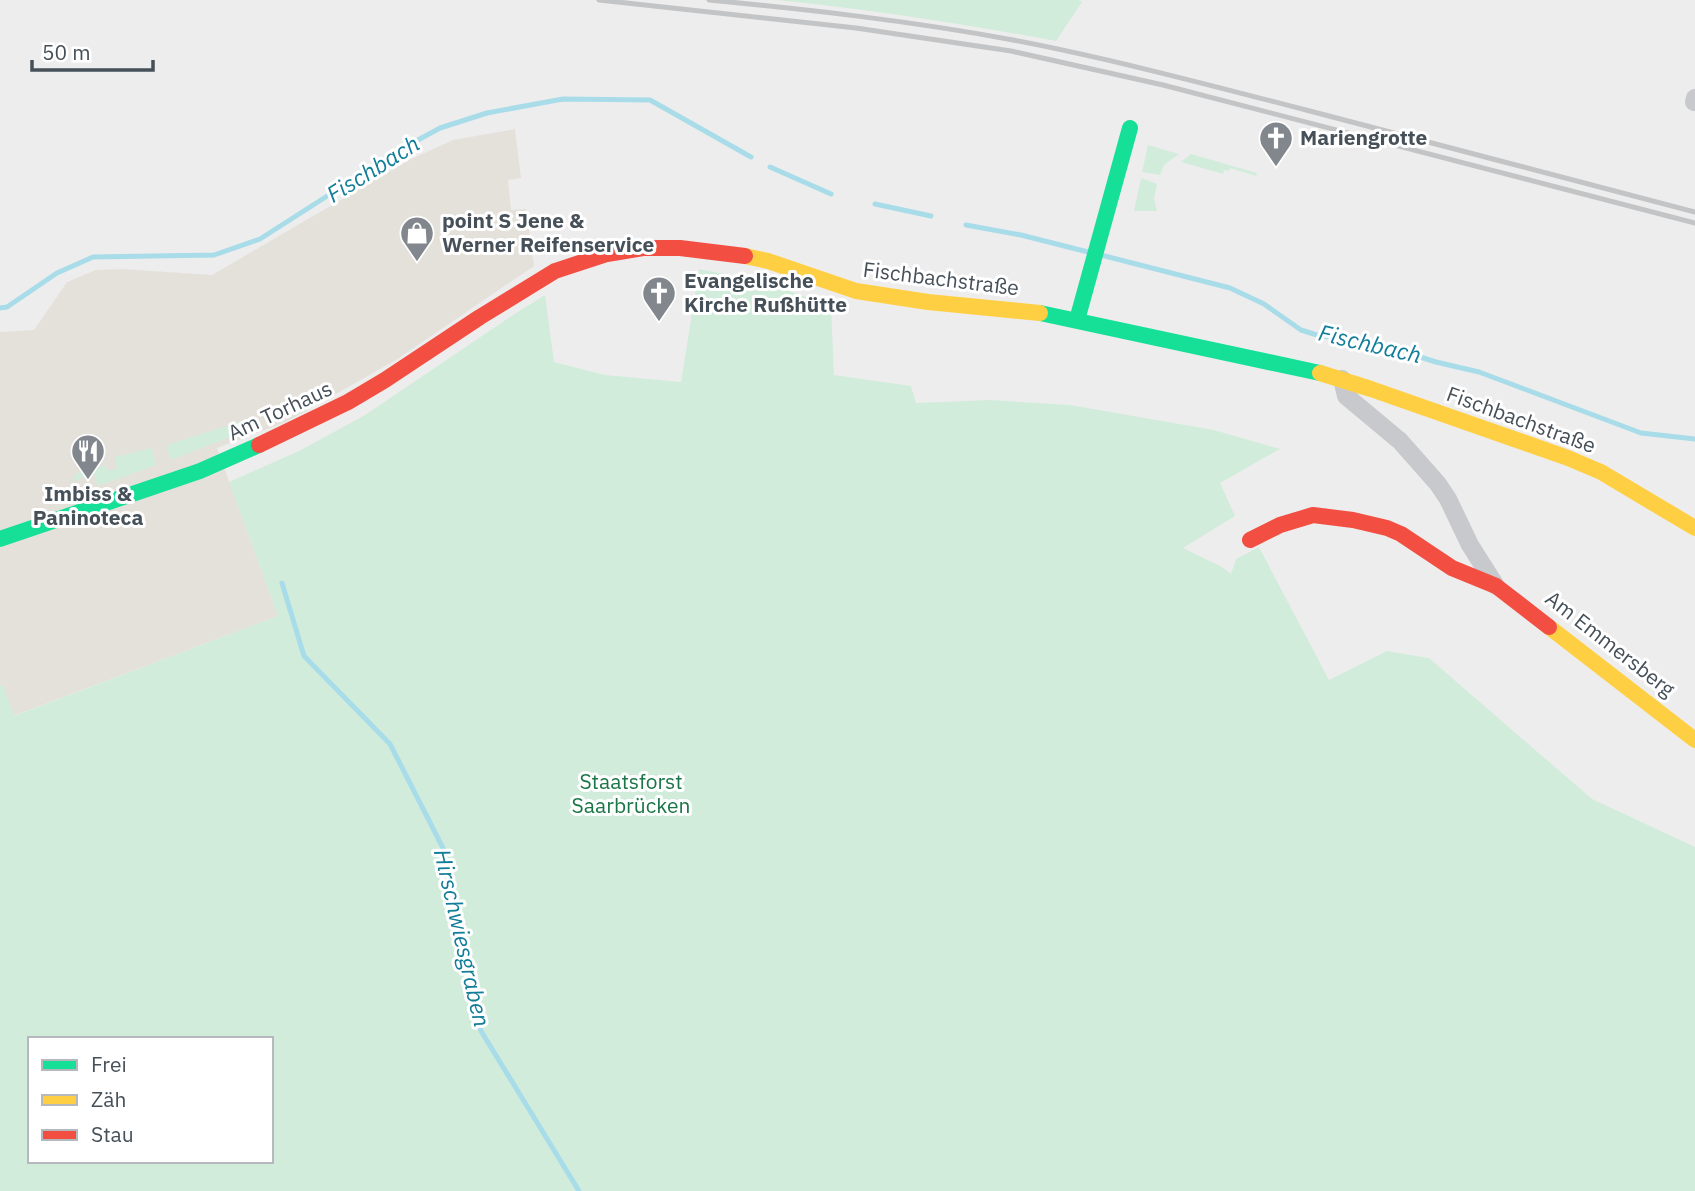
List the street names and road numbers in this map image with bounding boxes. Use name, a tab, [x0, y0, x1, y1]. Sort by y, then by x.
street label: Fischbachstraße	[862, 255, 1021, 301]
street label: Am Torhaus	[223, 374, 336, 446]
street label: Fischbachstraße	[1443, 379, 1600, 459]
street label: Am Emmersberg	[1540, 584, 1681, 703]

